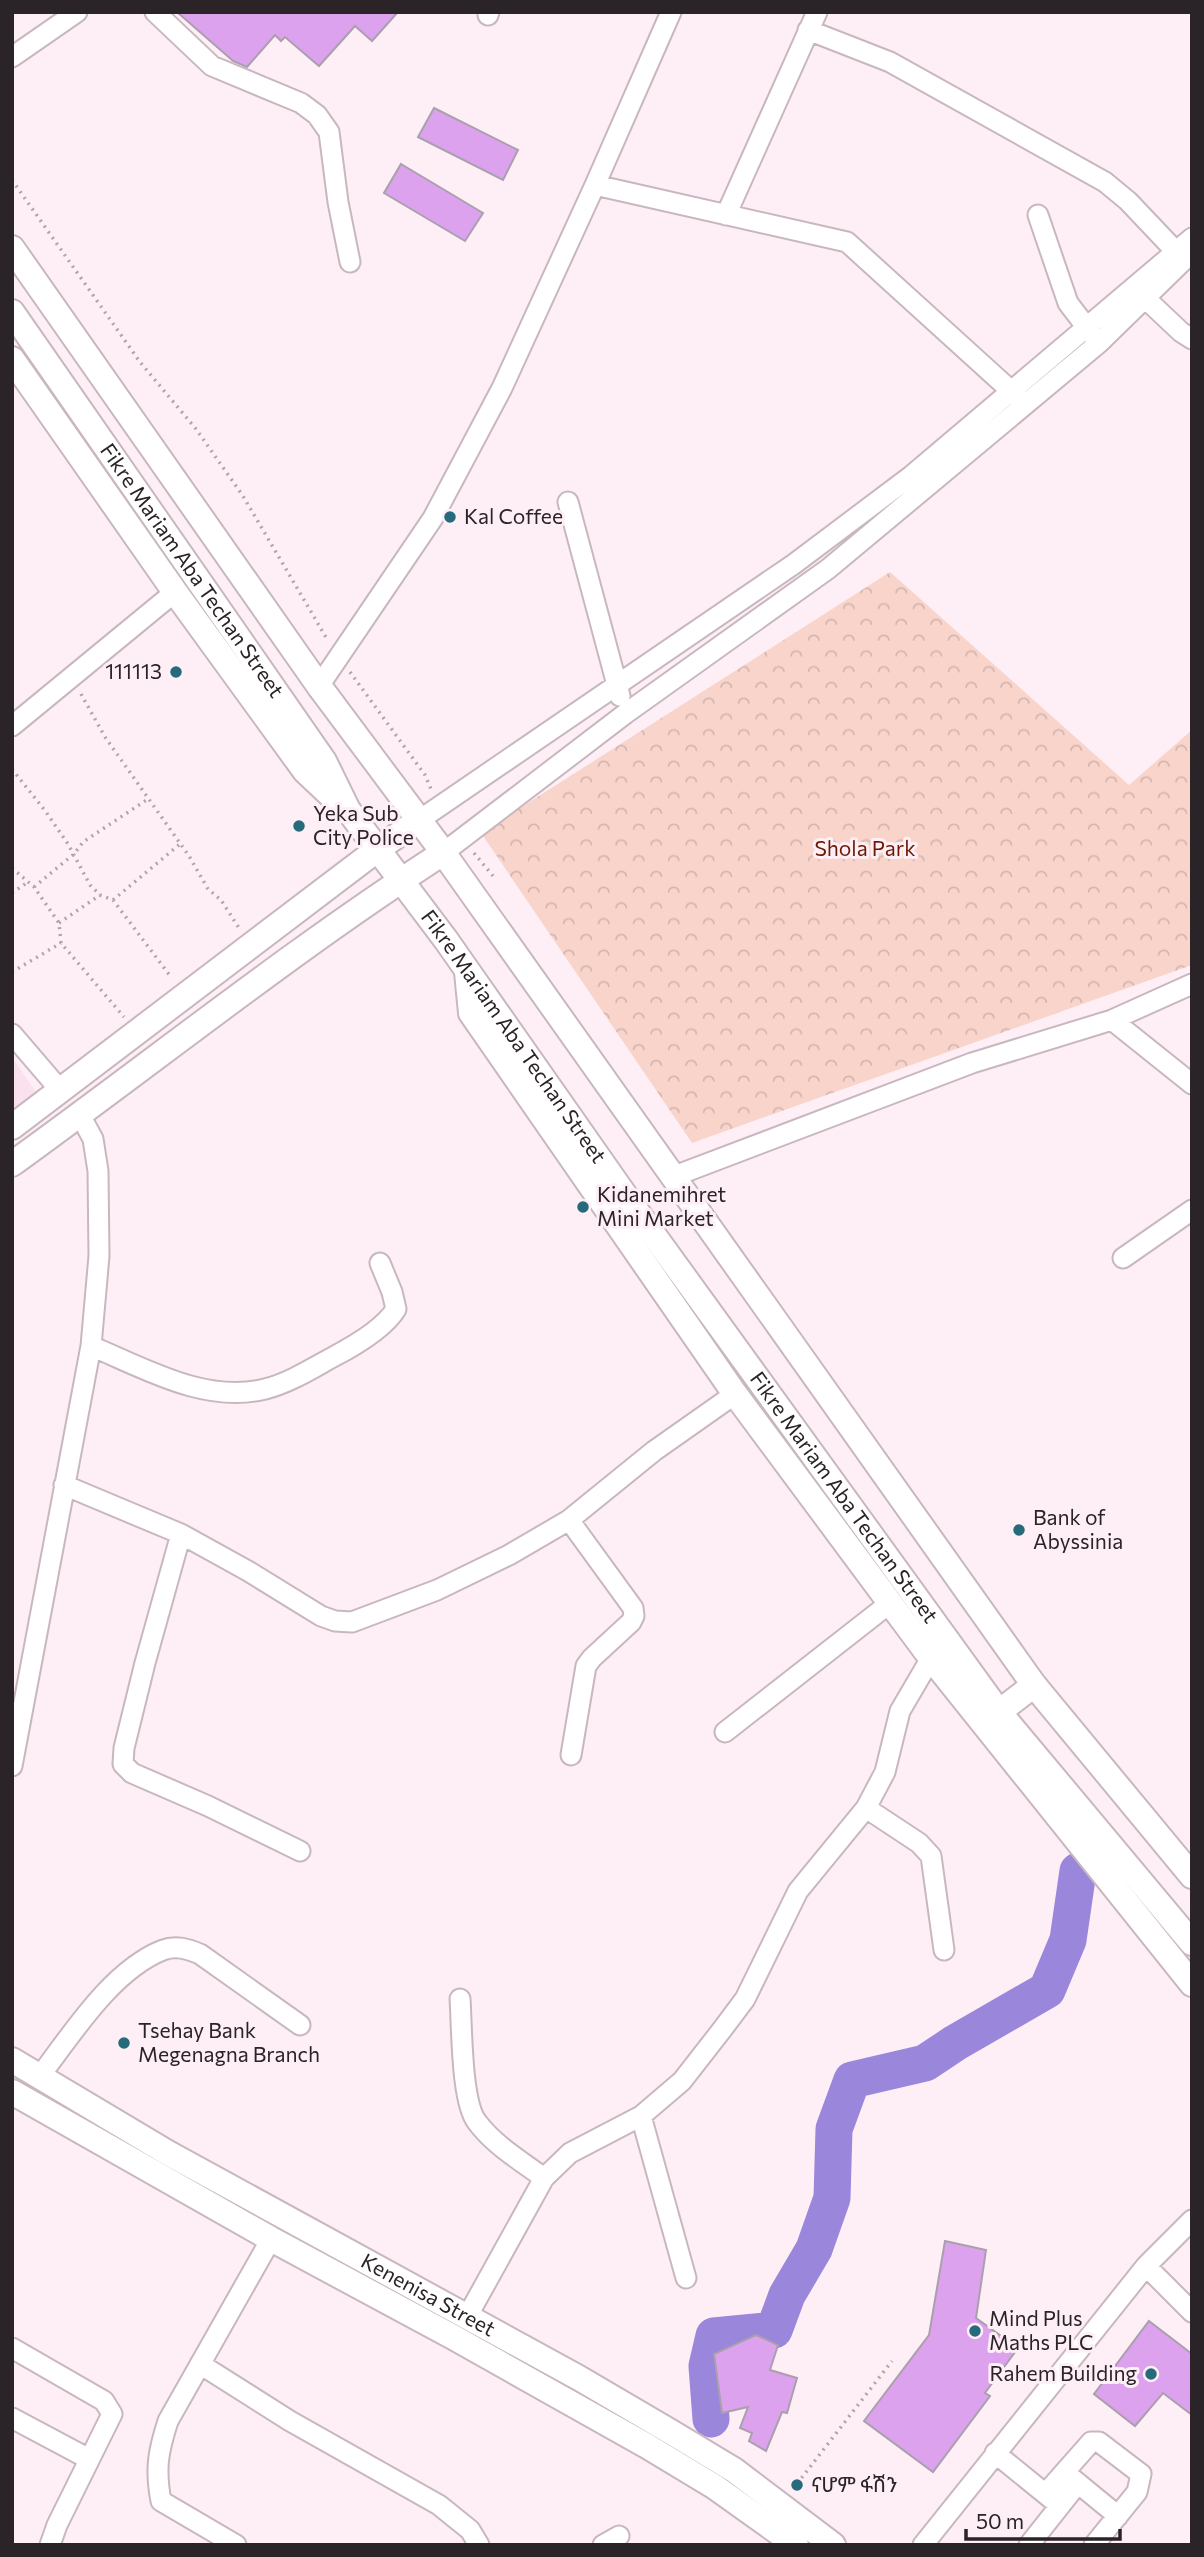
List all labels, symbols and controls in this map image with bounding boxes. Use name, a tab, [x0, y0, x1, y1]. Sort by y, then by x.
street label: Fikre Mariam Aba Techan Street	[96, 438, 290, 702]
place label: Kal Coffee	[464, 503, 563, 528]
marker: Kal Coffee	[442, 509, 458, 525]
place label: 111113	[105, 658, 162, 683]
marker: 111113	[168, 664, 184, 680]
place label: Yeka Sub City Police	[313, 800, 414, 849]
marker: Yeka Sub City Police	[291, 818, 307, 834]
park label: Shola Park	[814, 835, 916, 860]
street label: Fikre Mariam Aba Techan Street	[417, 904, 612, 1167]
place label: Kidanemihret Mini Market	[597, 1181, 726, 1230]
marker: Kidanemihret Mini Market	[575, 1199, 591, 1215]
street label: Fikre Mariam Aba Techan Street	[746, 1366, 944, 1627]
place label: Bank of Abyssinia	[1033, 1504, 1123, 1553]
marker: Bank of Abyssinia	[1011, 1522, 1027, 1538]
place label: Tsehay Bank Megenagna Branch	[138, 2017, 320, 2066]
marker: Tsehay Bank Megenagna Branch	[116, 2035, 132, 2051]
street label: Kenenisa Street	[357, 2247, 500, 2341]
place label: Mind Plus Maths PLC	[989, 2305, 1093, 2354]
marker: Mind Plus Maths PLC	[967, 2323, 983, 2339]
place label: Rahem Building	[990, 2360, 1137, 2385]
marker: Rahem Building	[1143, 2366, 1159, 2382]
place label: ናሆም ፋሽን	[811, 2471, 897, 2496]
marker: ናሆም ፋሽን	[789, 2477, 805, 2493]
scale bar	[966, 2498, 1120, 2542]
text: 50 m	[976, 2508, 1024, 2533]

